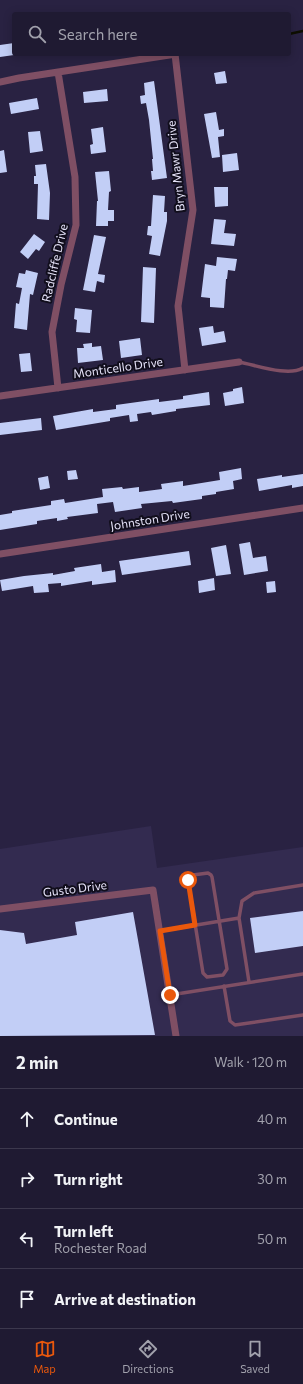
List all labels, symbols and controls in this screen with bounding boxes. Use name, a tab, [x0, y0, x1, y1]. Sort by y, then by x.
search box	[12, 12, 291, 56]
icon: search	[26, 23, 48, 45]
text: Search here	[58, 25, 137, 43]
street label: Bryn Mawr Drive	[163, 120, 187, 212]
street label: Radcliffe Drive	[38, 222, 70, 303]
street label: Monticello Drive	[72, 354, 164, 380]
street label: Johnston Drive	[109, 506, 191, 533]
route start	[179, 871, 197, 889]
street label: Gusto Drive	[42, 877, 108, 899]
route end	[161, 986, 179, 1004]
text: 2 min	[16, 1052, 58, 1073]
text: Walk · 120 m	[214, 1054, 287, 1070]
icon: ahead	[16, 1108, 38, 1130]
text: Continue	[54, 1110, 118, 1128]
text: 40 m	[257, 1111, 287, 1127]
icon: right	[16, 1168, 38, 1190]
text: Turn right	[54, 1170, 123, 1188]
text: 30 m	[257, 1171, 287, 1187]
text: Turn left	[54, 1222, 113, 1240]
icon: left	[16, 1228, 38, 1250]
text: 50 m	[257, 1231, 287, 1247]
text: Rochester Road	[54, 1240, 147, 1256]
icon: arrive	[16, 1288, 38, 1310]
text: Arrive at destination	[54, 1290, 196, 1308]
tab: Map	[33, 1338, 56, 1375]
tab: Directions	[122, 1338, 174, 1375]
tab: Saved	[240, 1338, 270, 1375]

